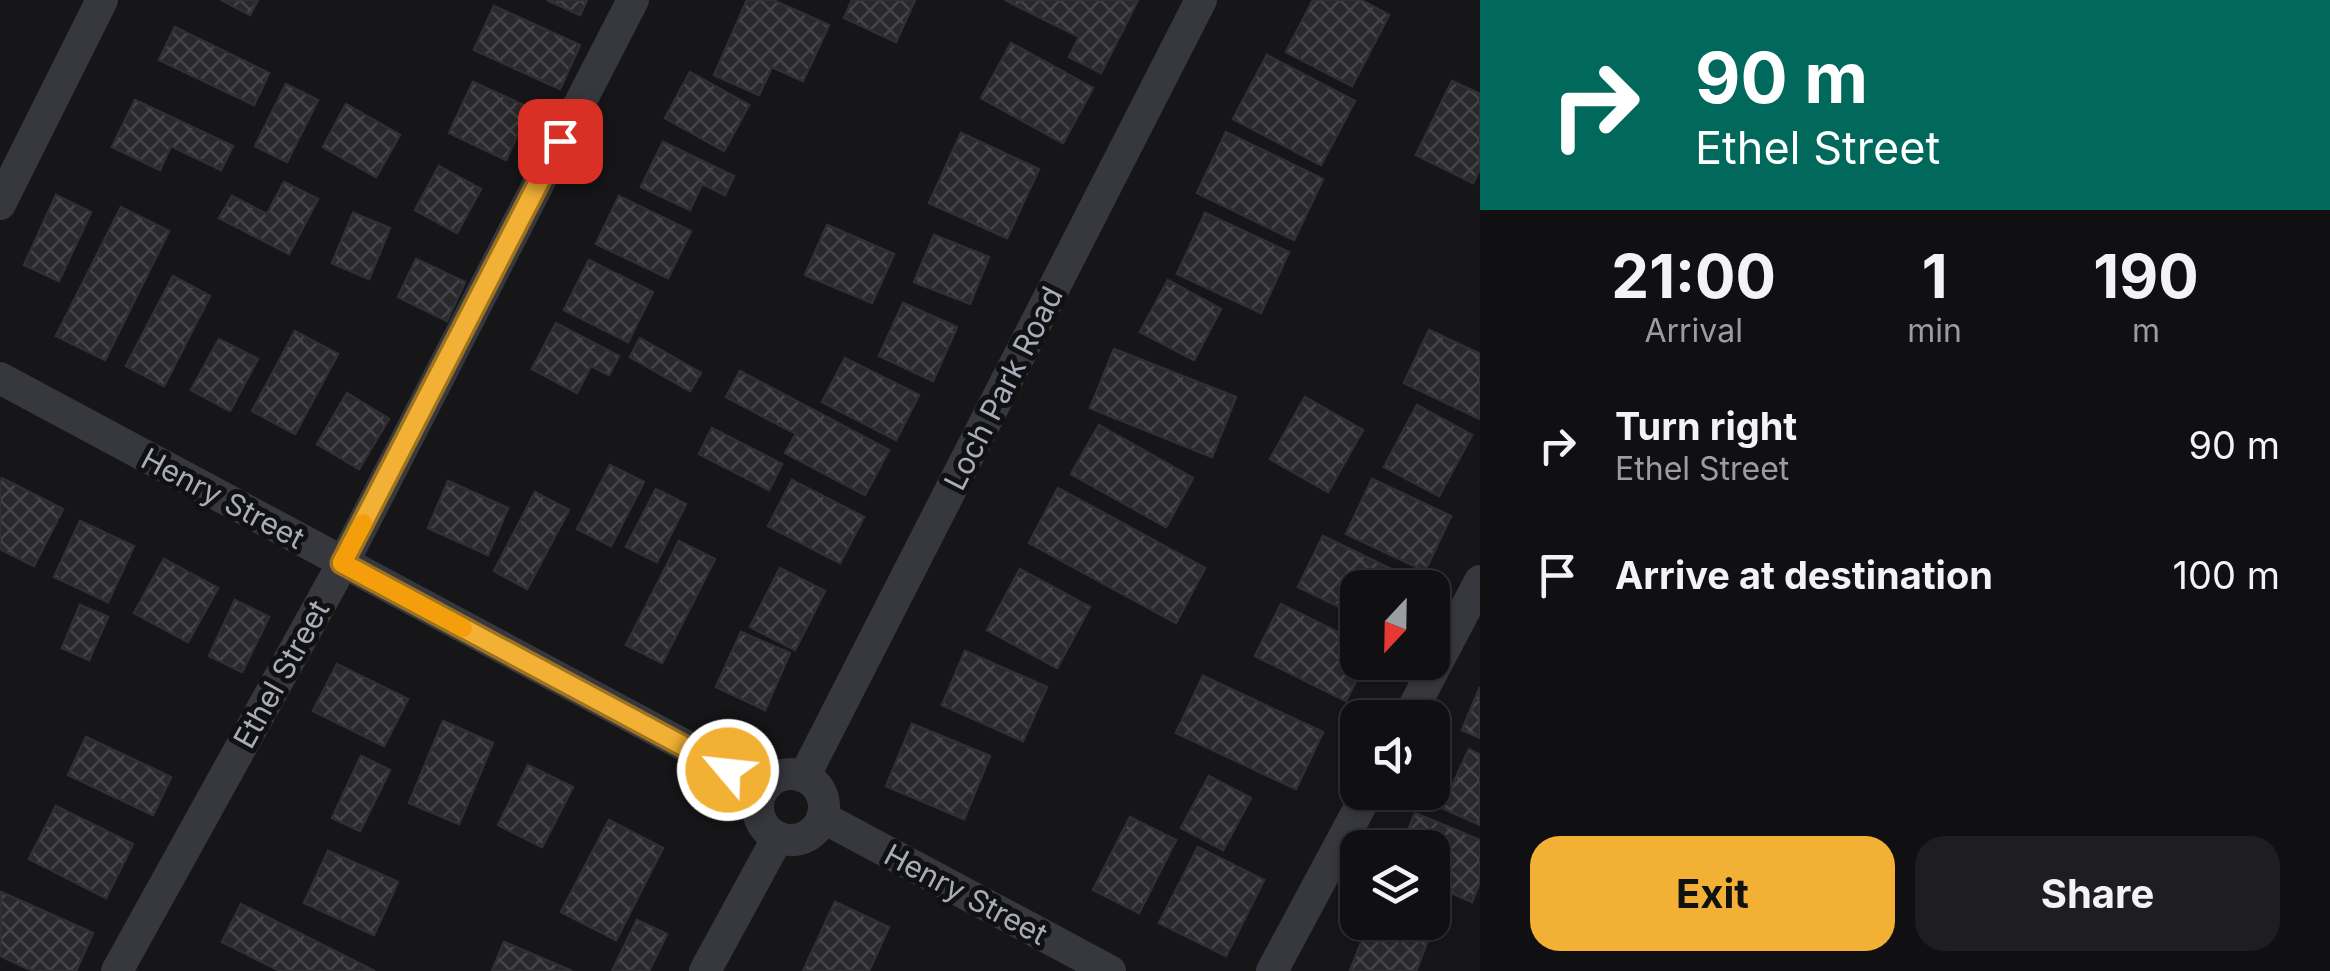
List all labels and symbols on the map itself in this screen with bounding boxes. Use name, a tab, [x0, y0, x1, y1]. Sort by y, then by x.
pin	[518, 99, 603, 184]
street label: Loch Park Road	[936, 280, 1070, 496]
street label: Henry Street	[135, 440, 311, 556]
north arrow	[1340, 570, 1450, 680]
street label: Ethel Street	[226, 594, 336, 754]
position arrow	[676, 718, 780, 822]
street label: Henry Street	[878, 836, 1054, 952]

